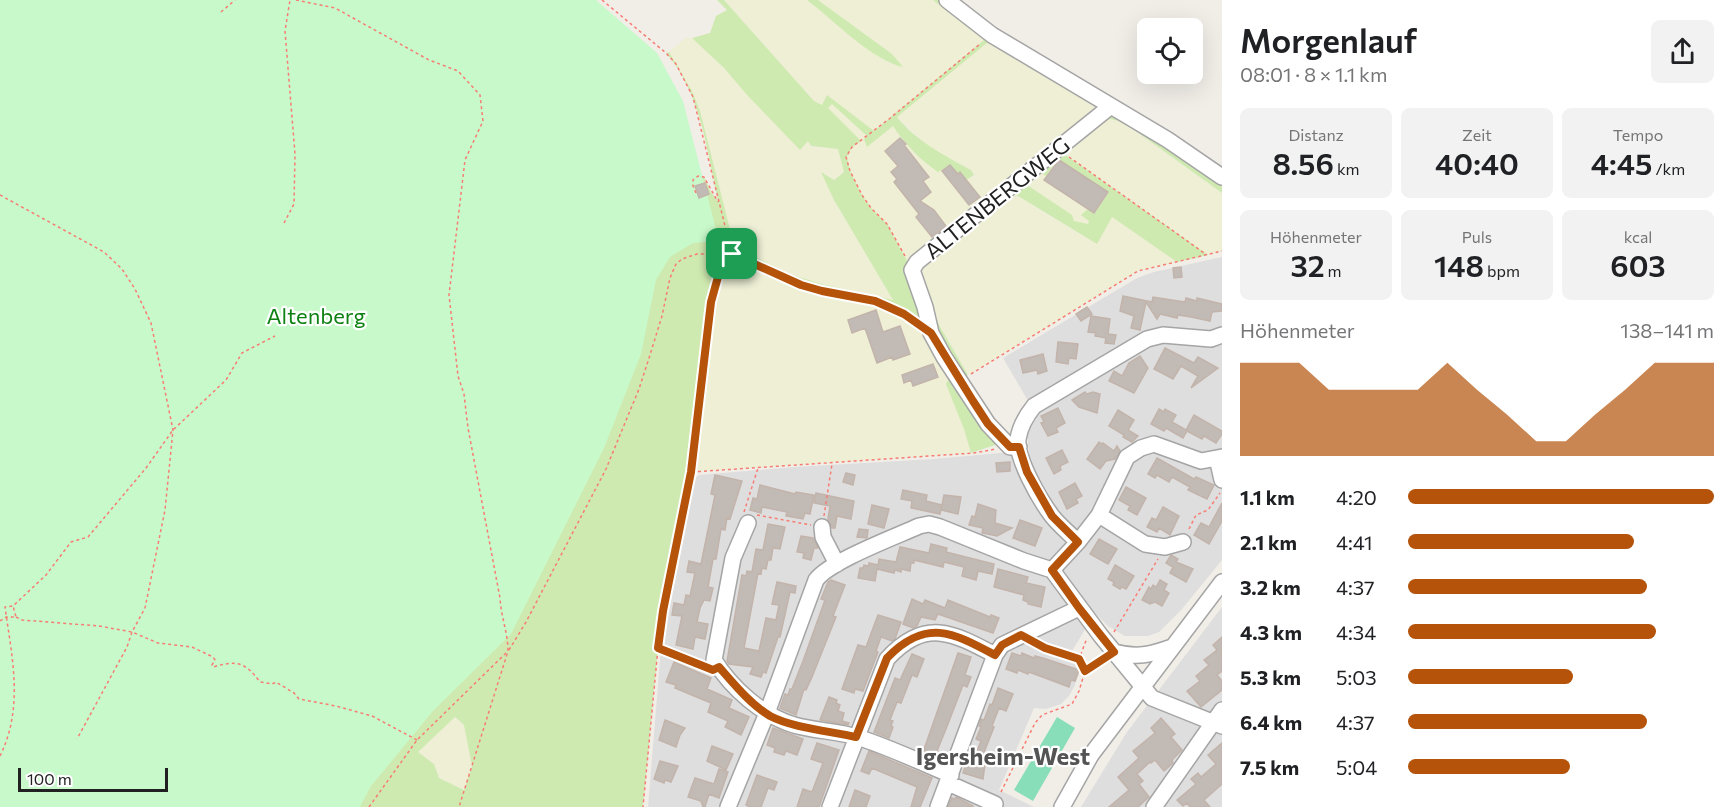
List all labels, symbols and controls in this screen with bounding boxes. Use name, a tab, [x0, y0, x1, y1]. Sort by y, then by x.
map controls	[1137, 18, 1203, 84]
button: locate	[1137, 18, 1203, 84]
text: Morgenlauf	[1240, 19, 1417, 60]
button: share	[1651, 20, 1714, 83]
text: 08:01 · 8 × 1.1 km	[1240, 62, 1387, 86]
text: Distanz	[1288, 125, 1344, 144]
text: Zeit	[1462, 125, 1492, 144]
text: Tempo	[1613, 125, 1663, 144]
street label: ALTENBERGWEG	[919, 131, 1075, 264]
text: 8.56	[1272, 144, 1334, 181]
text: 40:40	[1435, 144, 1519, 181]
text: 4:45	[1591, 144, 1652, 181]
text: km	[1334, 159, 1360, 178]
text: /km	[1652, 159, 1685, 178]
text: Höhenmeter	[1270, 227, 1362, 246]
text: Puls	[1462, 227, 1492, 246]
text: kcal	[1624, 227, 1652, 246]
pin	[706, 228, 757, 279]
icon: arrive	[715, 237, 748, 270]
text: 32	[1290, 246, 1325, 283]
text: 148	[1434, 246, 1484, 283]
text: 603	[1610, 246, 1666, 283]
text: m	[1325, 261, 1342, 280]
text: bpm	[1484, 261, 1520, 280]
park label: Altenberg	[266, 302, 366, 329]
text: Höhenmeter	[1240, 318, 1355, 342]
text: 138–141 m	[1620, 318, 1714, 342]
text: 1.1 km	[1240, 485, 1295, 509]
text: 4:20	[1336, 485, 1377, 509]
text: 2.1 km	[1240, 530, 1297, 554]
text: 4:41	[1336, 530, 1373, 554]
text: 3.2 km	[1240, 575, 1301, 599]
text: 4:37	[1336, 575, 1375, 599]
text: 4.3 km	[1240, 620, 1302, 644]
text: 4:34	[1336, 620, 1376, 644]
text: 5.3 km	[1240, 665, 1301, 689]
text: 5:03	[1336, 665, 1377, 689]
text: 6.4 km	[1240, 710, 1302, 734]
text: 4:37	[1336, 710, 1375, 734]
district label: Igersheim-West	[916, 741, 1090, 770]
text: 7.5 km	[1240, 755, 1299, 779]
text: 5:04	[1336, 755, 1377, 779]
scale bar	[18, 765, 168, 792]
text: 100 m	[27, 769, 72, 788]

